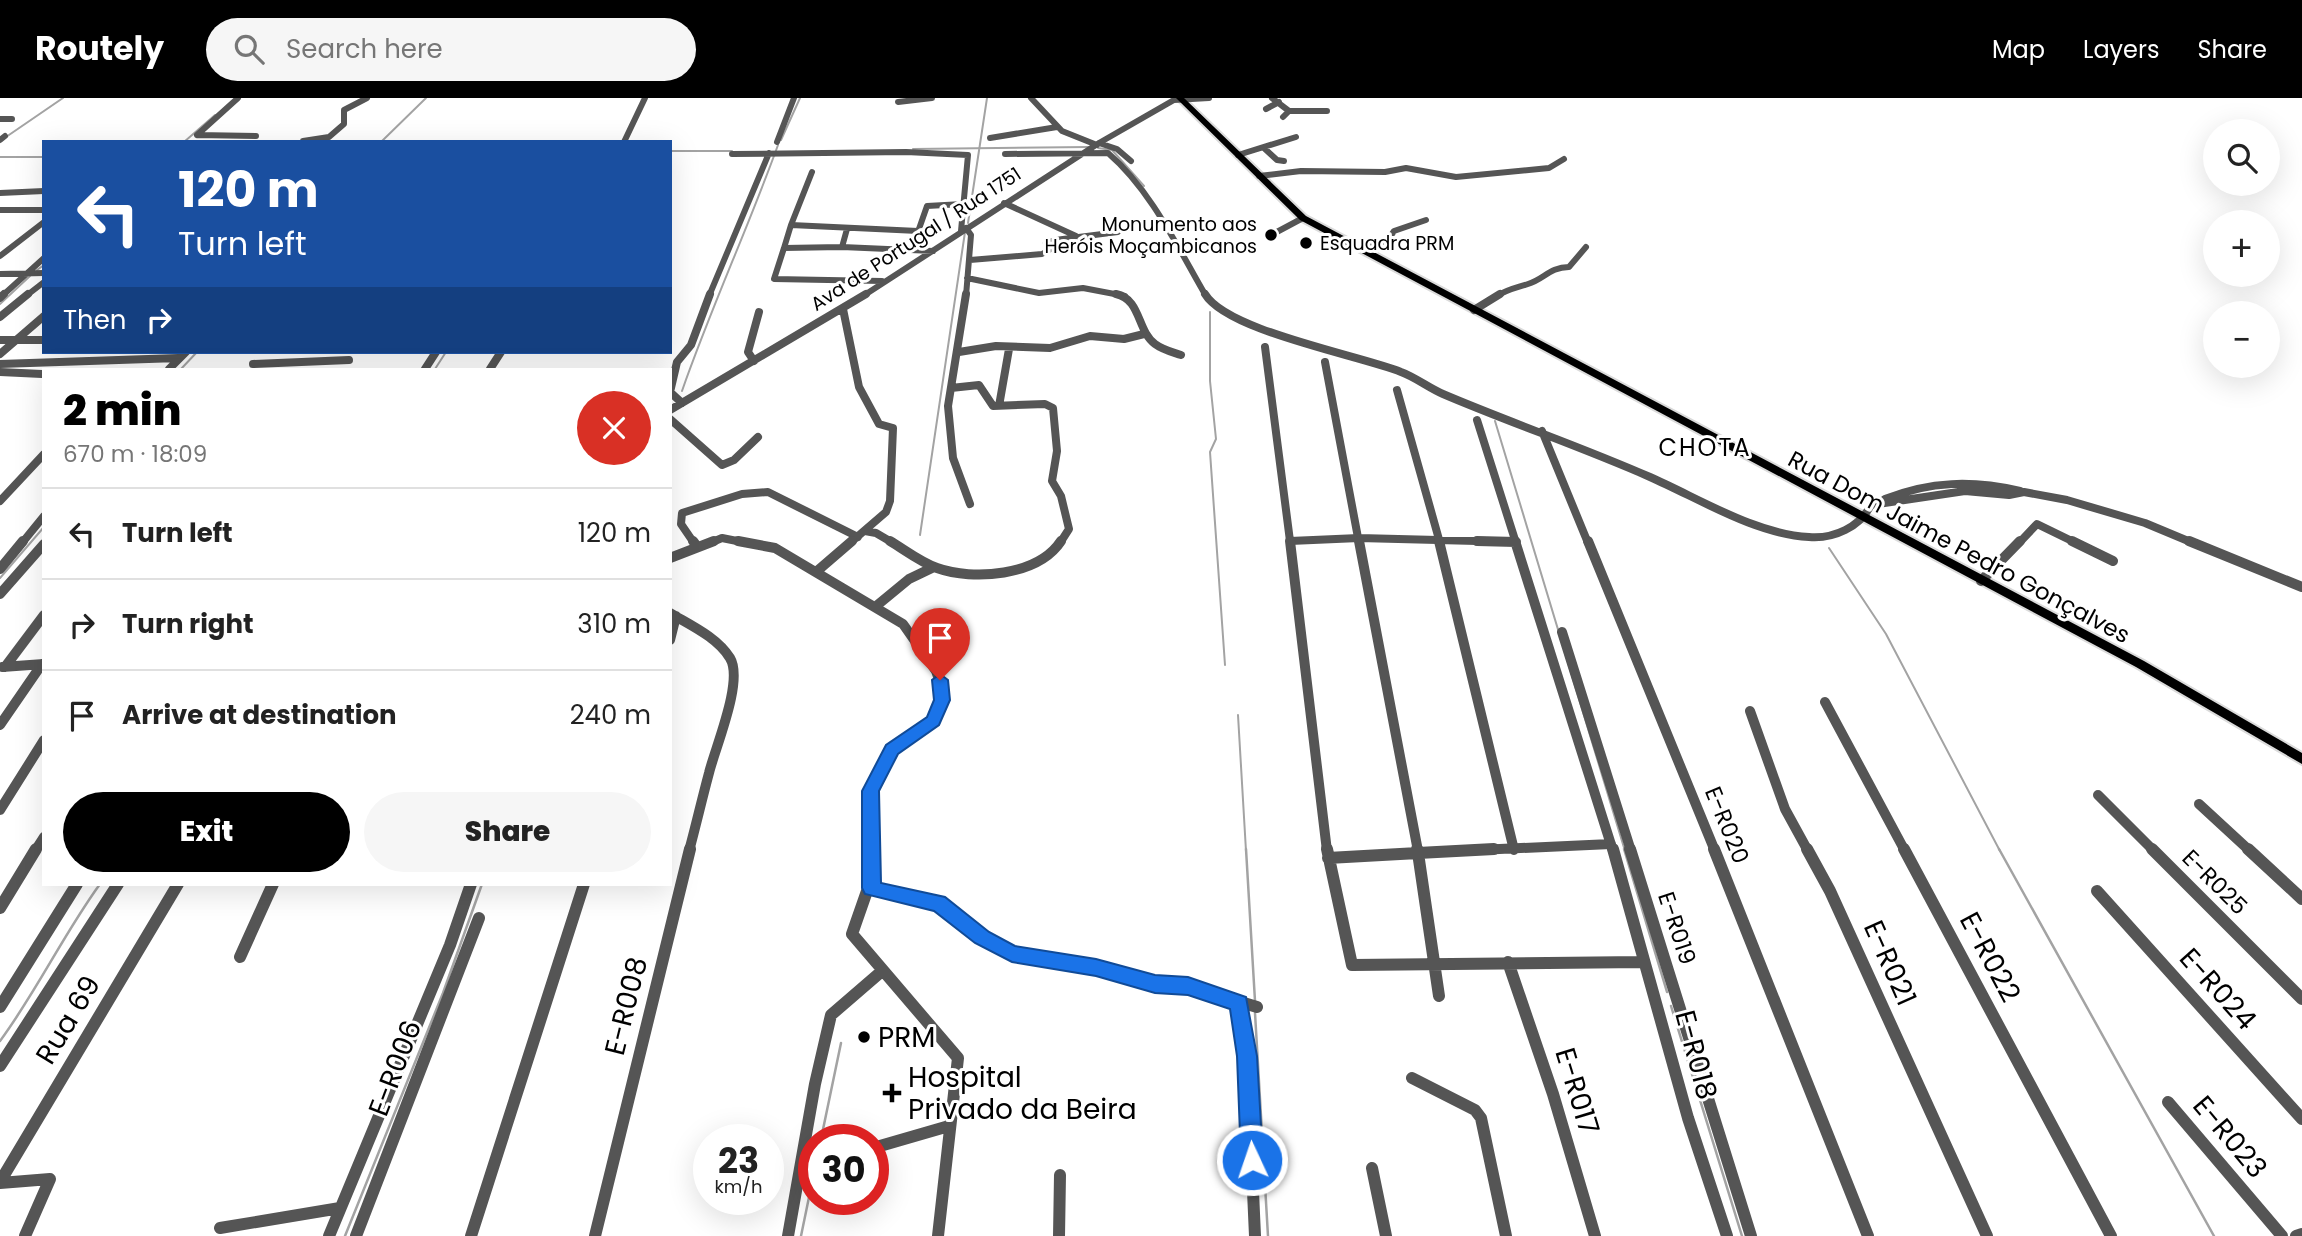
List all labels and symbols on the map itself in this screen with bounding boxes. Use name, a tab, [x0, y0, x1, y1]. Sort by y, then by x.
street label: Ava de Portugal / Rua 1751	[805, 161, 1027, 317]
place label: Monumento aos Heróis Moçambicanos	[1045, 211, 1257, 260]
marker: Monumento aos Heróis Moçambicanos	[1263, 227, 1279, 243]
place label: Esquadra PRM	[1320, 230, 1454, 257]
marker: Esquadra PRM	[1298, 235, 1314, 251]
district label: CHOTA	[1658, 431, 1752, 464]
street label: Rua Dom Jaime Pedro Gonçalves	[1782, 443, 2136, 651]
pin	[910, 608, 970, 680]
street label: E-R020	[1697, 782, 1757, 868]
street label: E-R025	[2175, 842, 2255, 922]
street label: E-R019	[1650, 888, 1704, 968]
street label: E-R022	[1950, 905, 2030, 1009]
street label: E-R021	[1854, 914, 1926, 1012]
street label: E-R024	[2171, 939, 2265, 1039]
street label: E-R008	[595, 953, 657, 1059]
street label: Rua 69	[26, 968, 110, 1072]
street label: E-R018	[1665, 1006, 1727, 1104]
street label: E-R006	[359, 1014, 431, 1122]
place label: PRM	[878, 1018, 935, 1057]
marker: PRM	[856, 1029, 872, 1045]
street label: E-R017	[1545, 1043, 1609, 1139]
place label: Hospital Privado da Beira	[908, 1058, 1137, 1129]
marker: Hospital Privado da Beira	[882, 1083, 902, 1103]
street label: E-R023	[2184, 1087, 2276, 1187]
position arrow	[1215, 1123, 1289, 1197]
speed limit sign: 30	[798, 1124, 889, 1215]

